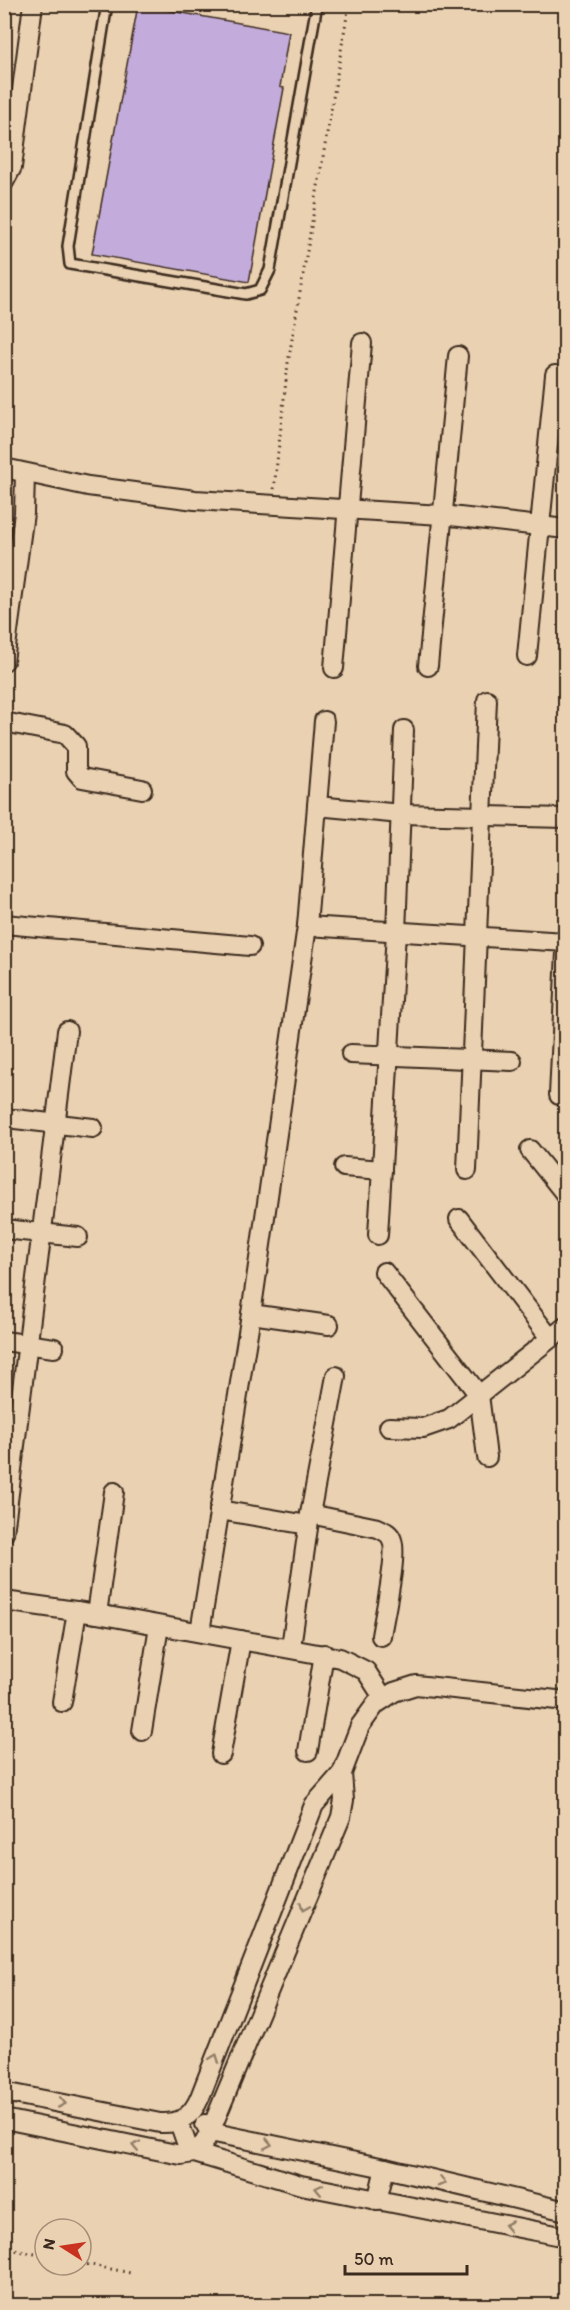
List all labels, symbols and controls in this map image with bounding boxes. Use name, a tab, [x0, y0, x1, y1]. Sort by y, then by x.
one-way arrow	[300, 1900, 312, 1911]
one-way arrow	[208, 2053, 220, 2064]
one-way arrow	[57, 2096, 67, 2109]
one-way arrow	[262, 2137, 272, 2150]
one-way arrow	[132, 2140, 142, 2153]
one-way arrow	[437, 2174, 447, 2187]
one-way arrow	[315, 2183, 325, 2196]
north arrow	[33, 2217, 93, 2277]
one-way arrow	[503, 2220, 513, 2233]
text: N	[38, 2237, 59, 2251]
scale bar	[345, 2238, 466, 2276]
text: 50 m	[354, 2248, 394, 2270]

